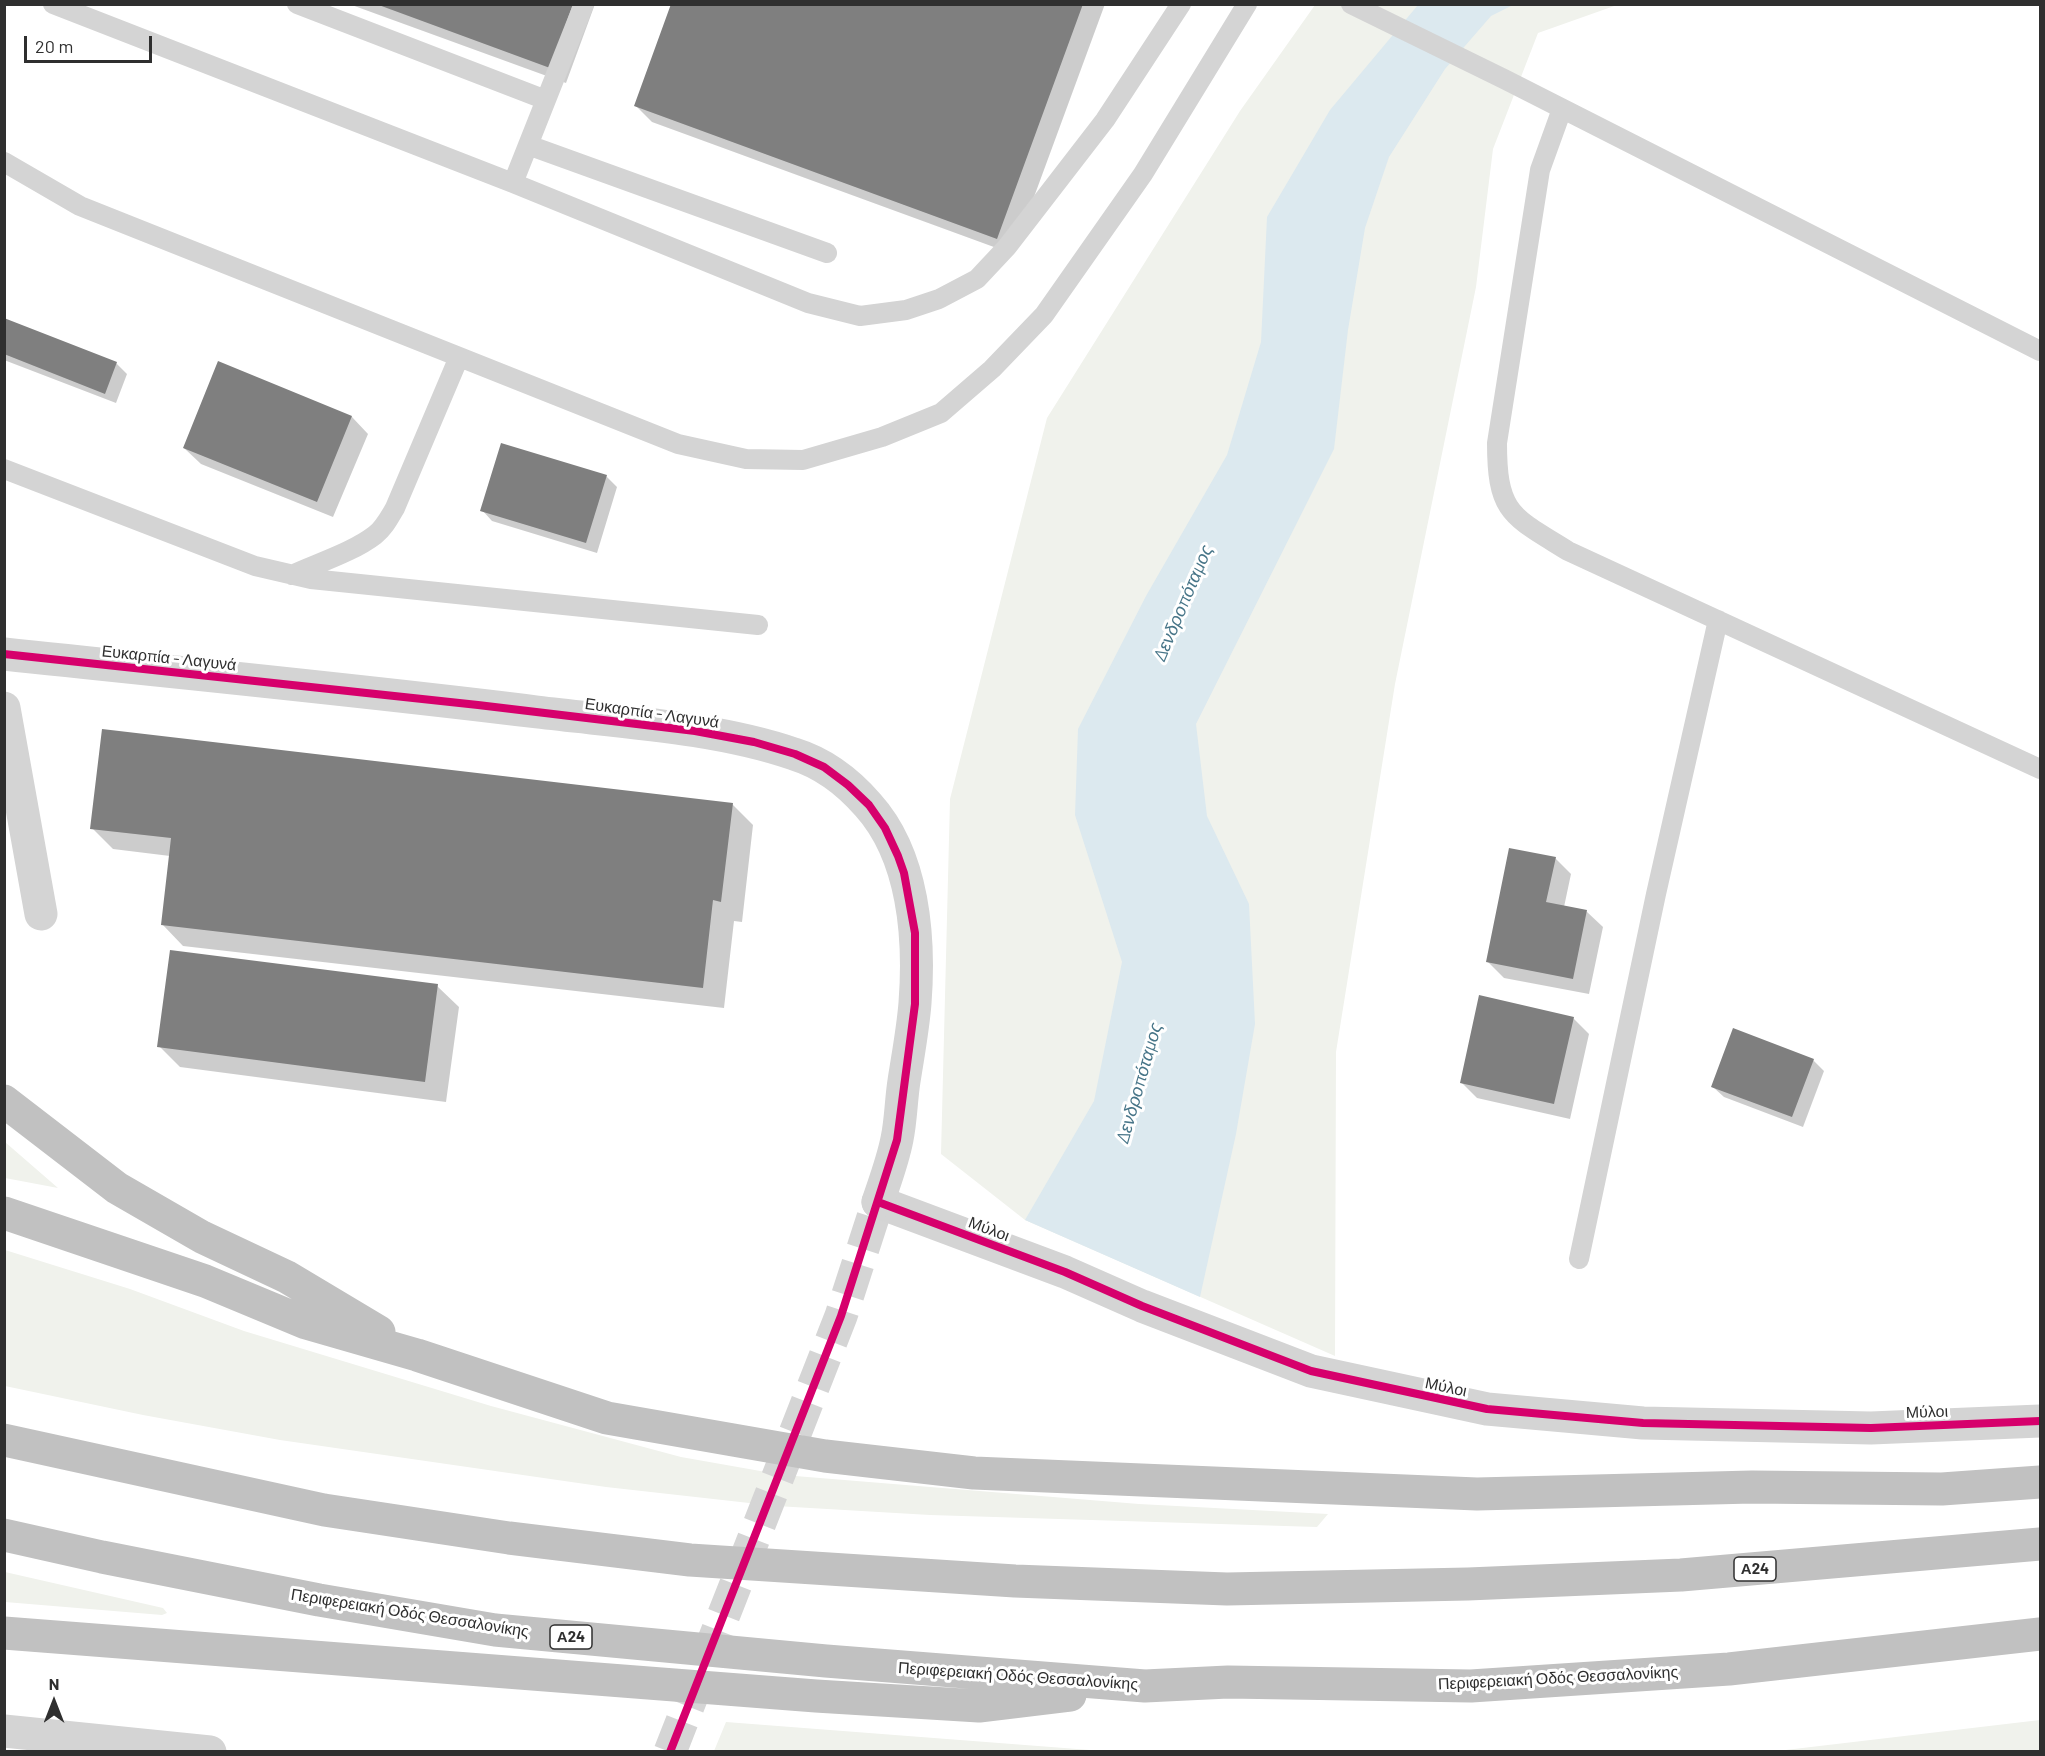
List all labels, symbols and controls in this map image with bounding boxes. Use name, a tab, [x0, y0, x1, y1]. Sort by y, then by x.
scale bar	[27, 24, 154, 62]
text: 20 m	[35, 35, 73, 57]
water label: Δενδροπόταμος	[1149, 542, 1217, 664]
street label: Ευκαρπία - Λαγυνά	[101, 641, 237, 675]
street label: Ευκαρπία - Λαγυνά	[584, 694, 720, 732]
water label: Δενδροπόταμος	[1111, 1020, 1167, 1146]
street label: Μύλοι	[966, 1212, 1012, 1246]
street label: Μύλοι	[1423, 1373, 1469, 1401]
street label: Μύλοι	[1906, 1402, 1948, 1422]
road number: Α24	[1734, 1557, 1776, 1581]
street label: Περιφερειακή Οδός Θεσσαλονίκης	[290, 1585, 530, 1641]
road number: Α24	[550, 1625, 592, 1649]
street label: Περιφερειακή Οδός Θεσσαλονίκης	[897, 1658, 1139, 1694]
street label: Περιφερειακή Οδός Θεσσαλονίκης	[1437, 1662, 1679, 1694]
north arrow	[24, 1672, 84, 1732]
text: N	[49, 1674, 59, 1693]

